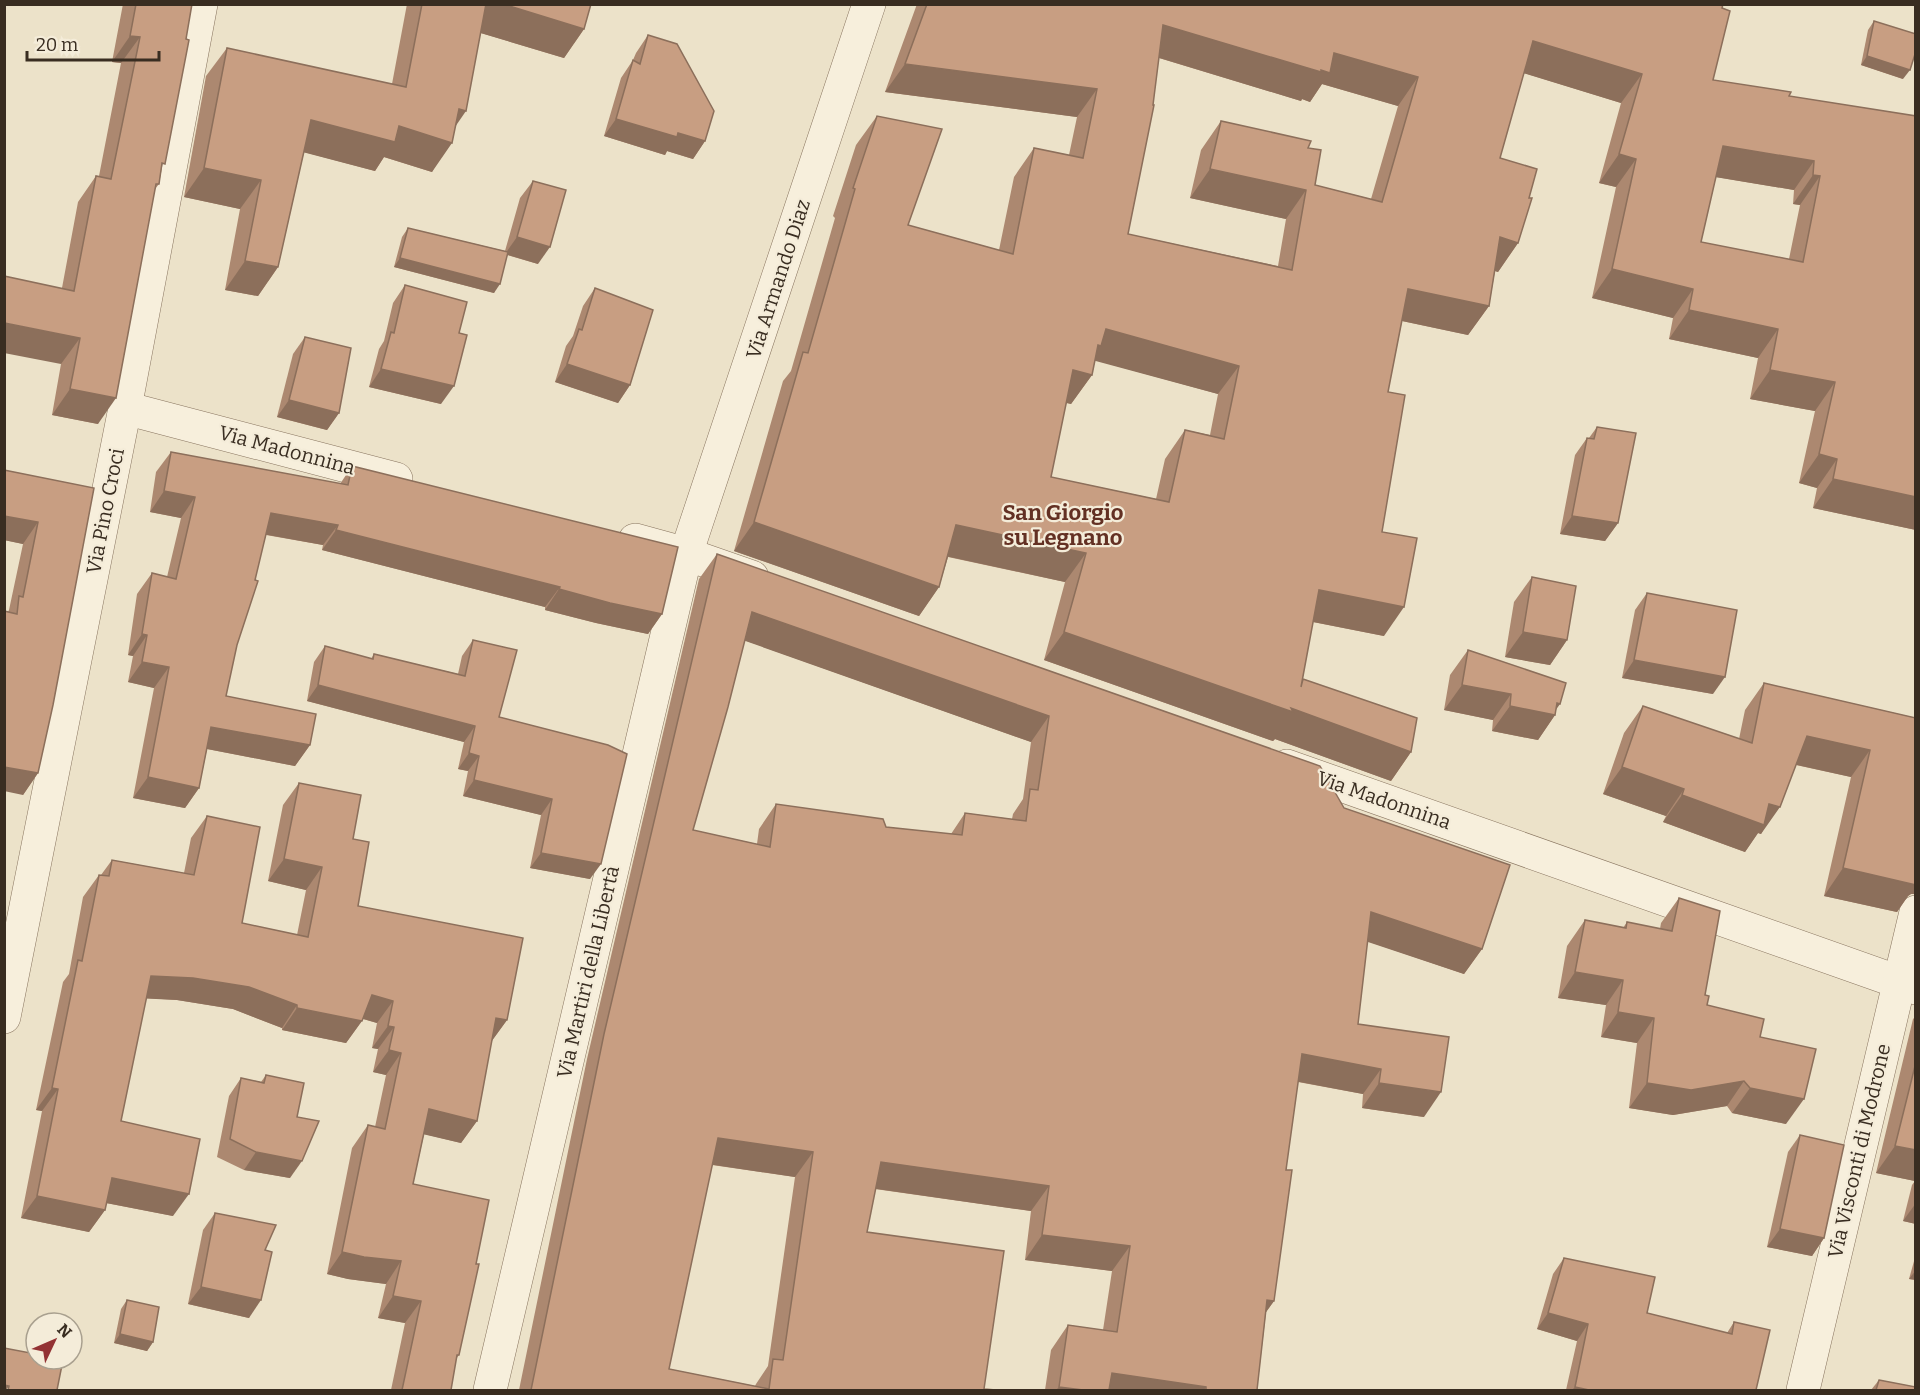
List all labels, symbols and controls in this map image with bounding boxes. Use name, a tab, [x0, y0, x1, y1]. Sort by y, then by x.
scale bar	[27, 24, 159, 62]
text: 20 m	[36, 34, 78, 56]
street label: Via Armando Diaz	[741, 196, 815, 362]
street label: Via Madonnina	[216, 420, 358, 480]
street label: Via Pino Croci	[81, 446, 129, 576]
district label: San Giorgio su Legnano	[1003, 499, 1124, 551]
street label: Via Madonnina	[1314, 766, 1454, 834]
street label: Via Martiri della Libertà	[552, 863, 624, 1081]
street label: Via Visconti di Modrone	[1823, 1041, 1895, 1261]
north arrow	[24, 1311, 84, 1371]
text: N	[53, 1320, 76, 1342]

